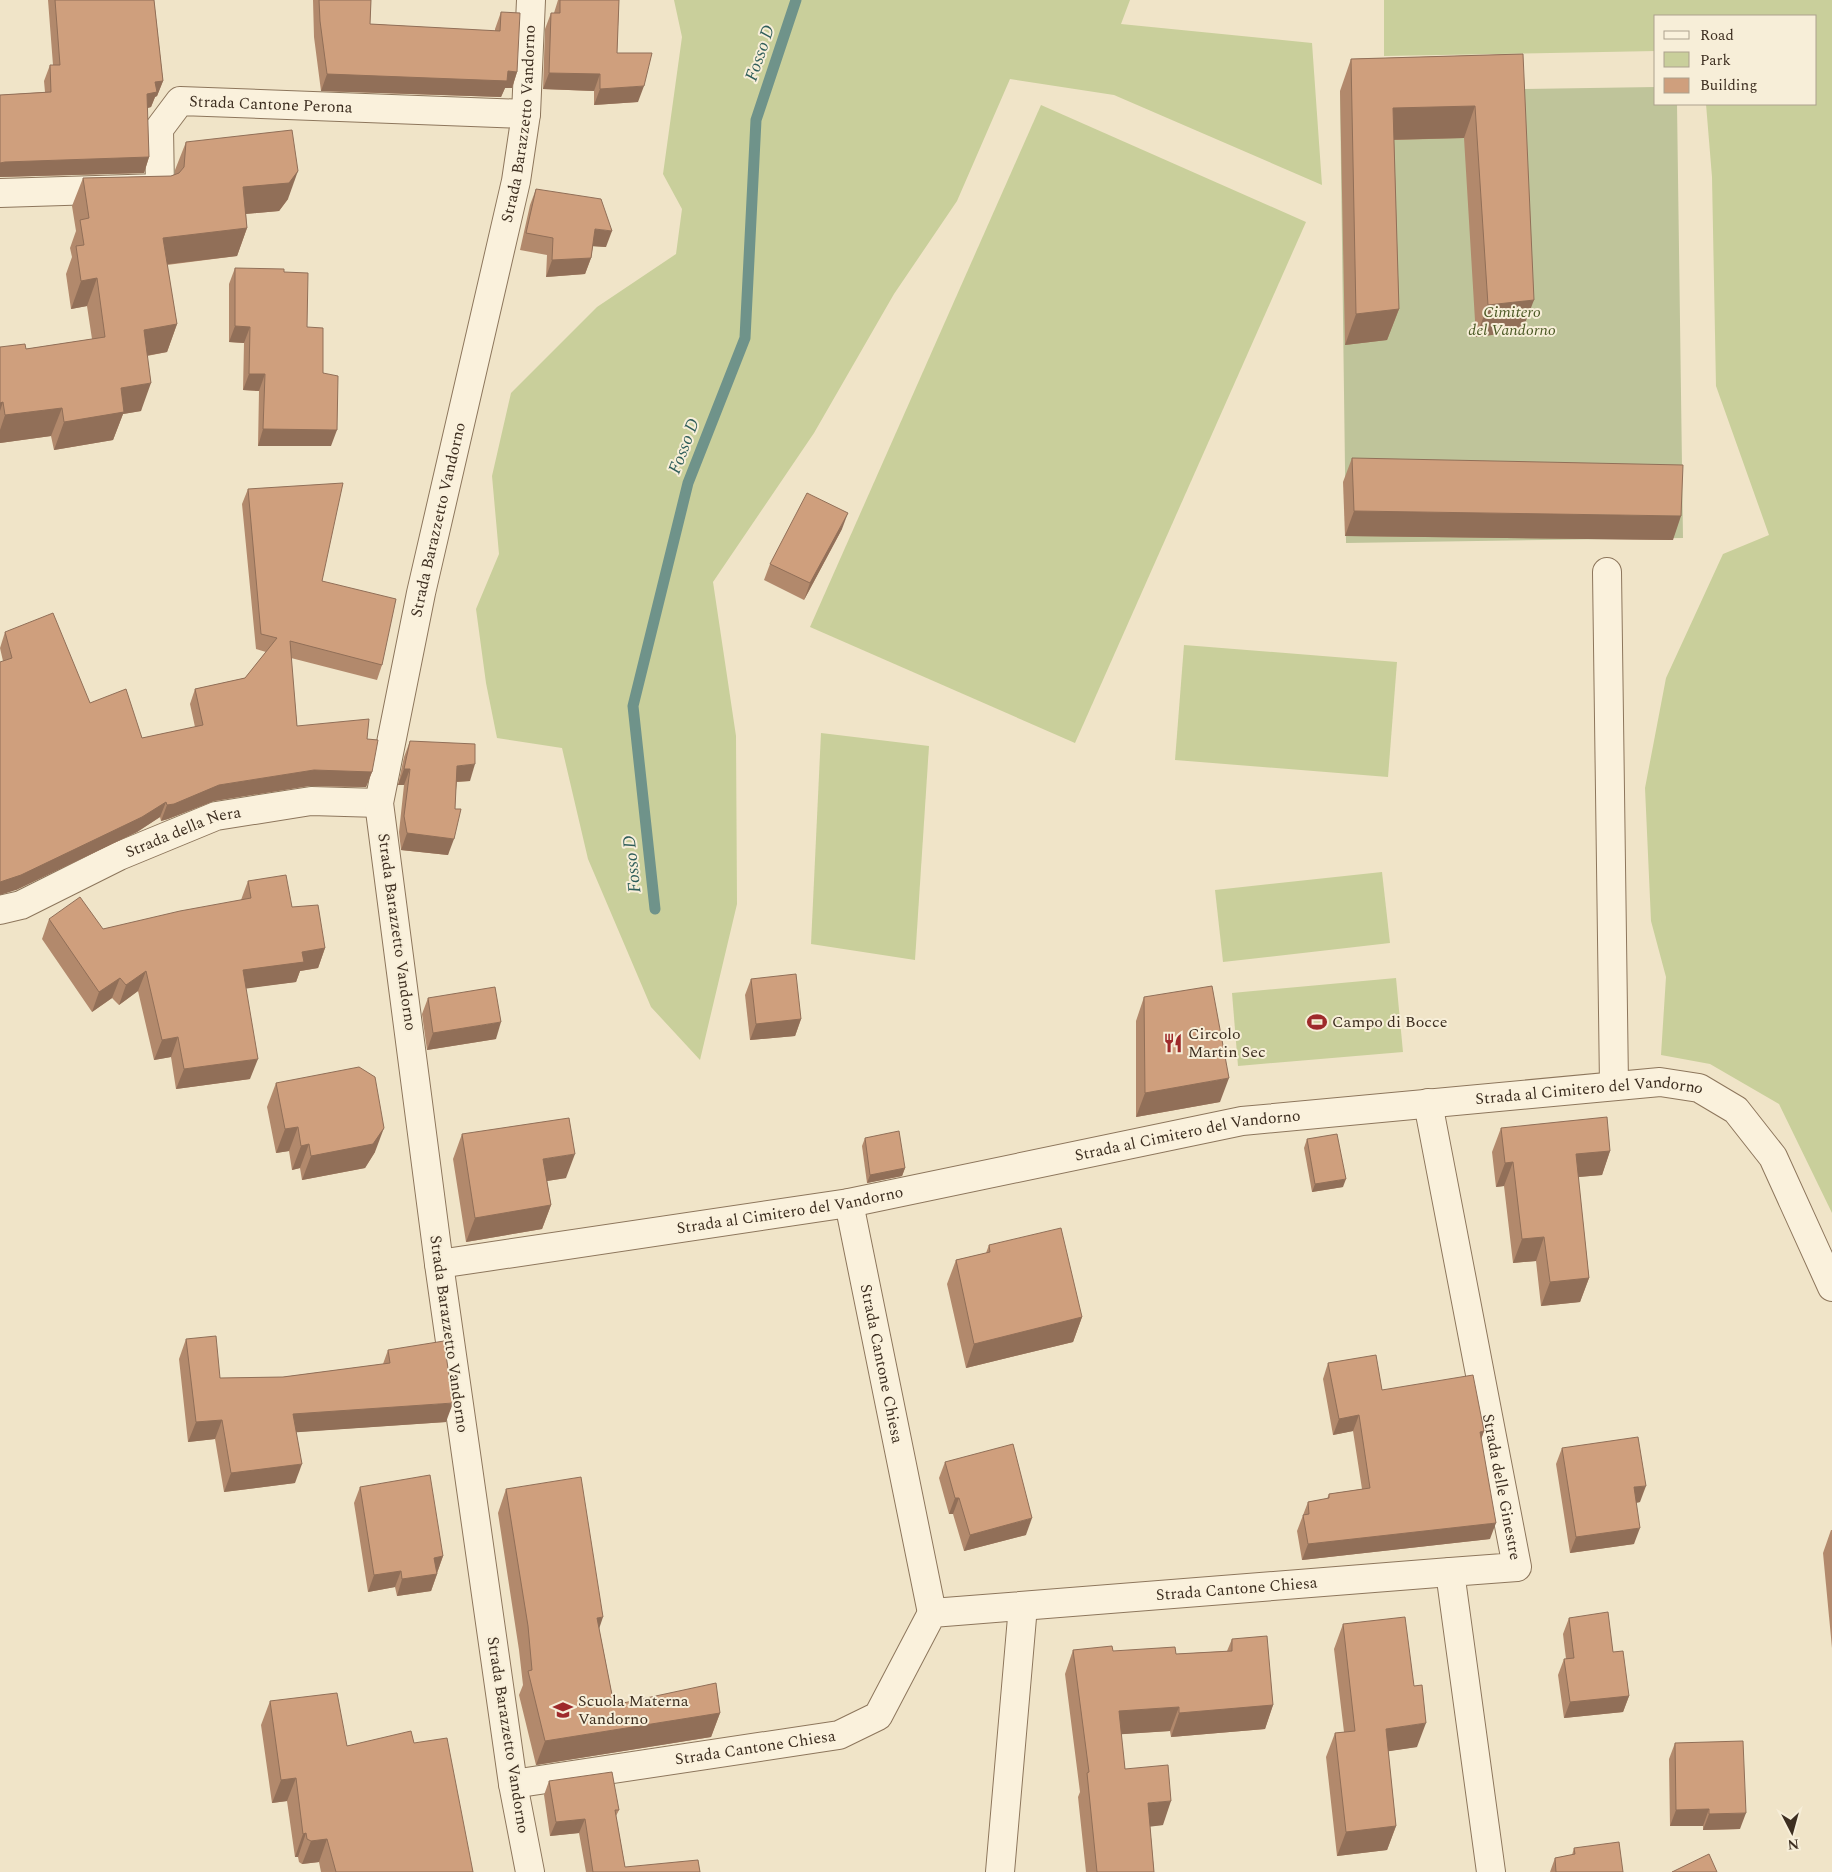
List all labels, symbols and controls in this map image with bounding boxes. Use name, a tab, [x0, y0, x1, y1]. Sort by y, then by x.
legend	[1654, 15, 1817, 105]
water label: Fosso D	[738, 21, 782, 85]
street label: Strada Barazzetto Vandorno	[495, 24, 542, 225]
text: Road	[1700, 24, 1734, 47]
text: Park	[1700, 49, 1731, 72]
text: Building	[1700, 74, 1757, 97]
street label: Strada Cantone Perona	[189, 89, 353, 119]
park label: Cimitero del Vandorno	[1468, 300, 1556, 342]
water label: Fosso D	[661, 414, 707, 478]
street label: Strada Barazzetto Vandorno	[404, 420, 472, 619]
street label: Strada della Nera	[121, 800, 243, 864]
street label: Strada Barazzetto Vandorno	[371, 832, 423, 1032]
water label: Fosso D	[616, 834, 648, 894]
place label: Campo di Bocce	[1332, 1010, 1447, 1034]
sports icon: Campo di Bocce	[1306, 1011, 1328, 1033]
place label: Circolo Martin Sec	[1188, 1022, 1266, 1064]
restaurant icon: Circolo Martin Sec	[1162, 1032, 1184, 1054]
street label: Strada al Cimitero del Vandorno	[1474, 1070, 1709, 1111]
street label: Strada al Cimitero del Vandorno	[1072, 1104, 1302, 1168]
street label: Strada al Cimitero del Vandorno	[675, 1180, 905, 1241]
street label: Strada Barazzetto Vandorno	[423, 1234, 475, 1434]
street label: Strada Cantone Chiesa	[854, 1282, 909, 1446]
street label: Strada delle Ginestre	[1476, 1412, 1527, 1562]
street label: Strada Cantone Chiesa	[1155, 1571, 1319, 1607]
street label: Strada Barazzetto Vandorno	[481, 1635, 535, 1835]
place label: Scuola Materna Vandorno	[578, 1689, 689, 1731]
school or university icon: Scuola Materna Vandorno	[552, 1699, 574, 1721]
street label: Strada Cantone Chiesa	[673, 1724, 837, 1772]
north arrow	[1767, 1807, 1817, 1857]
text: N	[1787, 1833, 1800, 1855]

